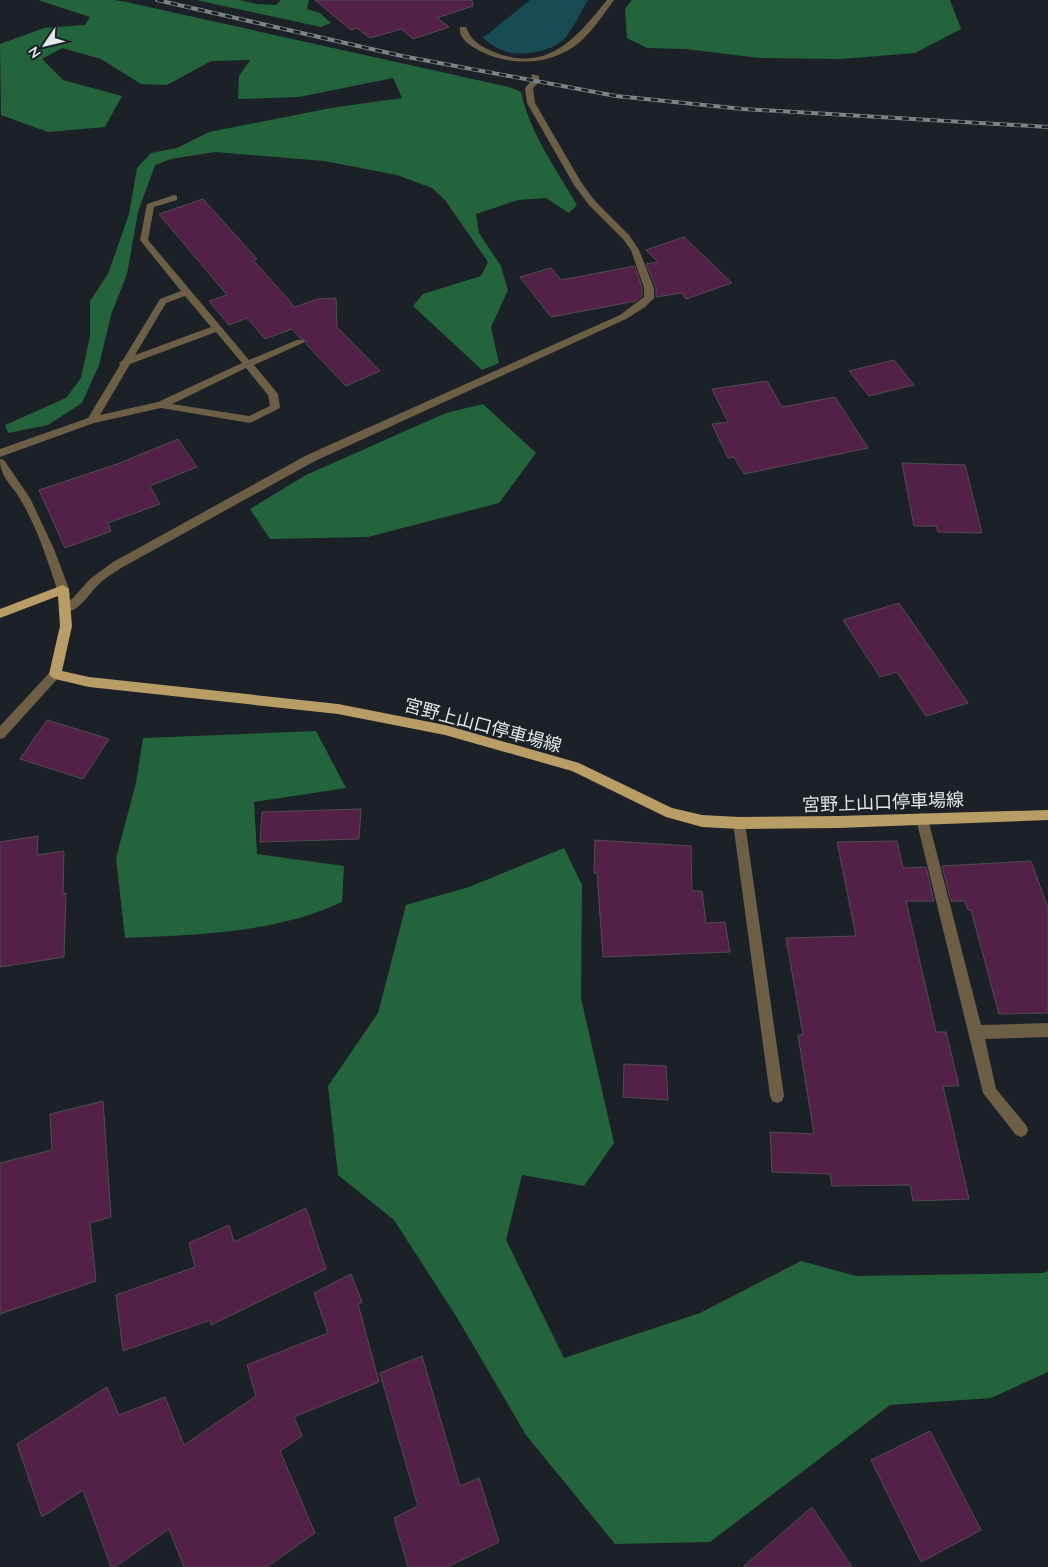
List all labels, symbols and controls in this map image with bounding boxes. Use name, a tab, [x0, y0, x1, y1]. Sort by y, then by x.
north arrow	[20, 20, 70, 70]
text: N	[24, 43, 45, 62]
street label: 宮野上山口停車場線	[402, 693, 564, 757]
street label: 宮野上山口停車場線	[802, 788, 964, 816]

